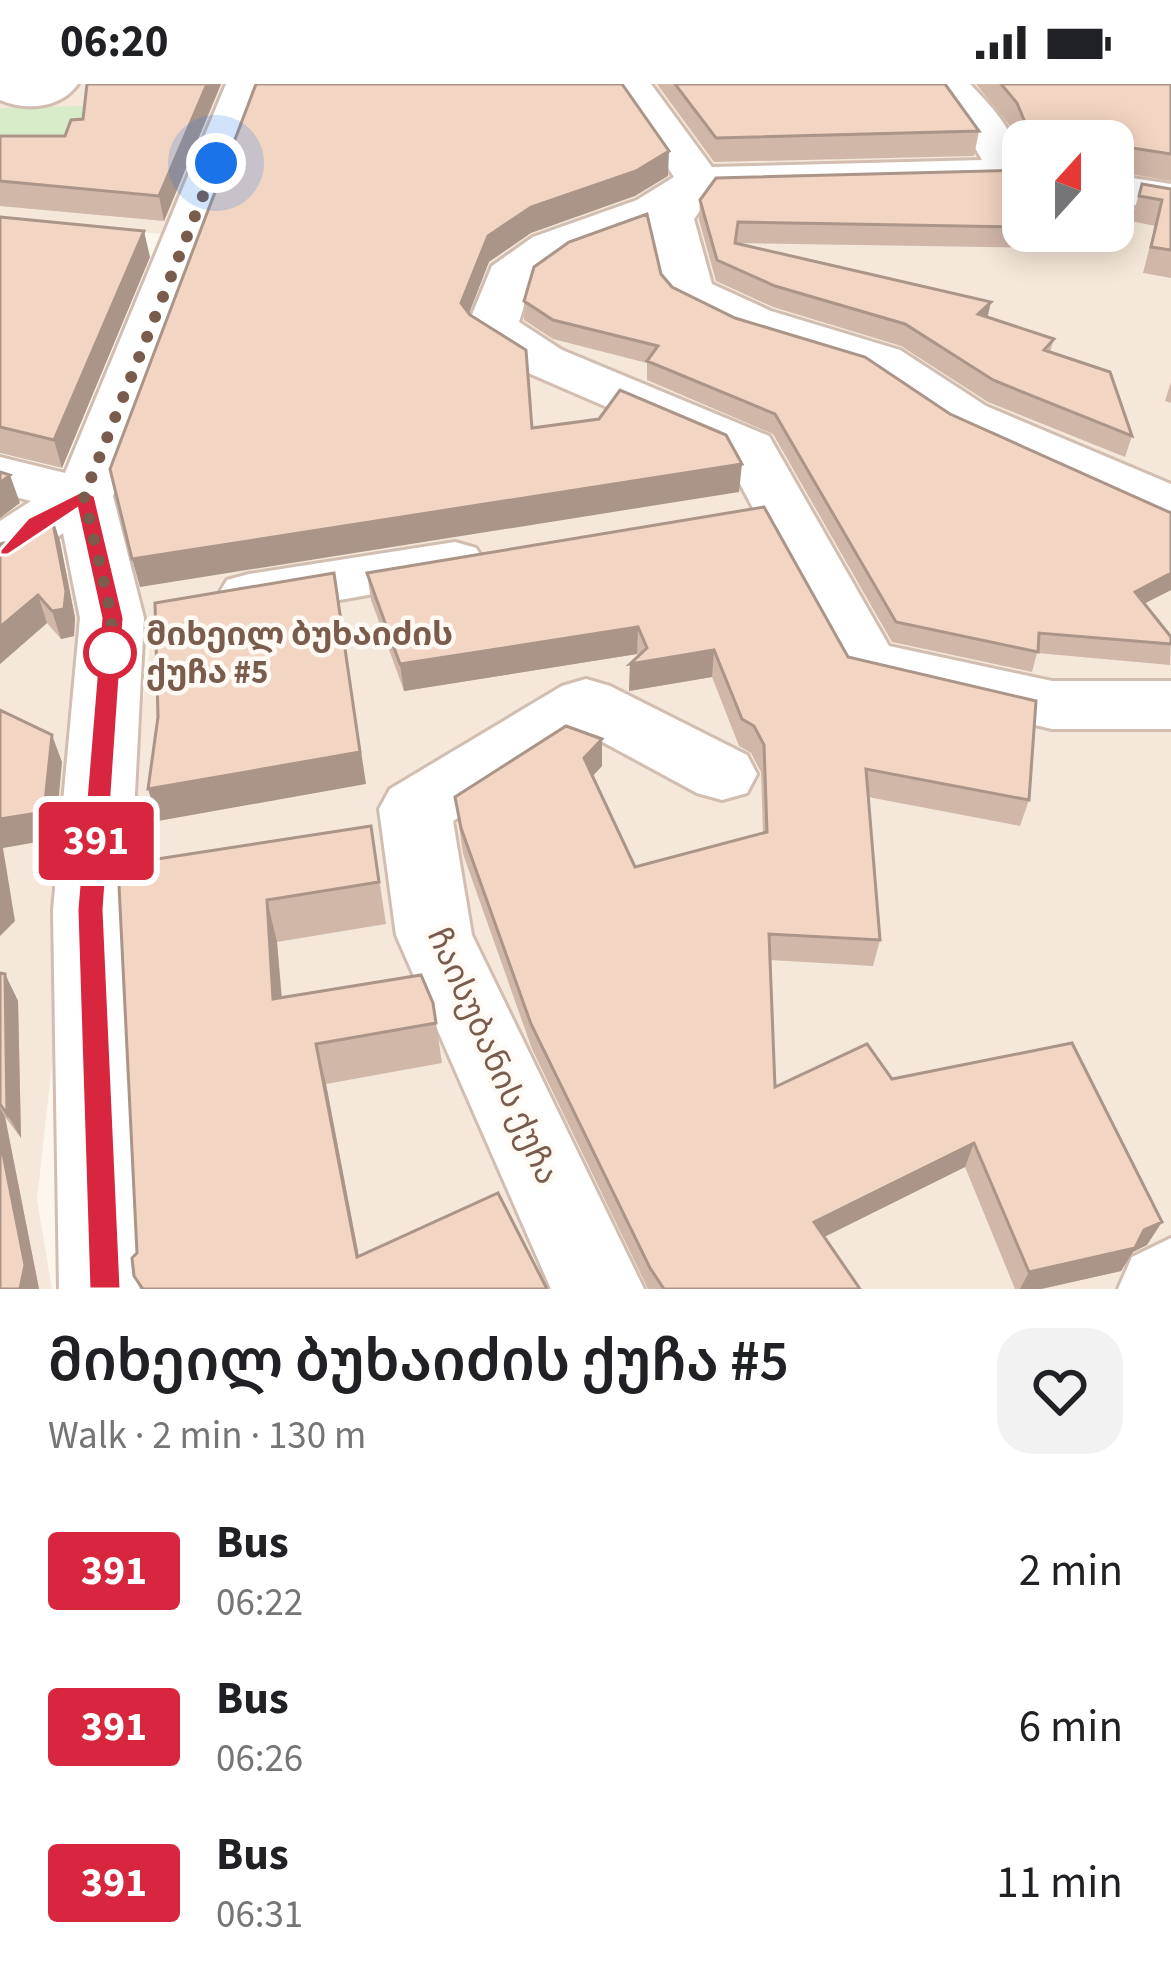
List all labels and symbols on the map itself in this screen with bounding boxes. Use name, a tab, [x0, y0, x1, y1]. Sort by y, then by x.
north arrow	[1002, 120, 1134, 252]
your location	[186, 133, 246, 193]
place label: მიხეილ ბუხაიძის ქუჩა #5	[146, 611, 453, 696]
marker: მიხეილ ბუხაიძის ქუჩა #5	[85, 628, 135, 678]
line badge: 391	[27, 802, 165, 880]
street label: ჩაისუბანის ქუჩა	[415, 920, 571, 1192]

